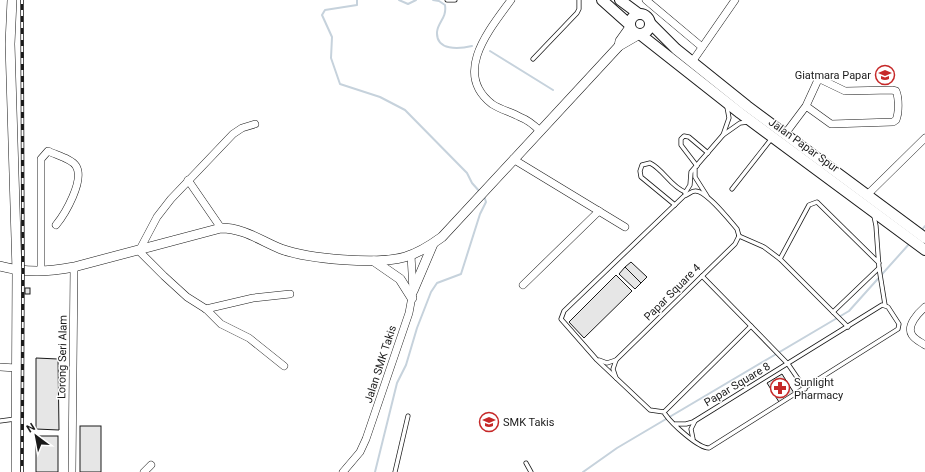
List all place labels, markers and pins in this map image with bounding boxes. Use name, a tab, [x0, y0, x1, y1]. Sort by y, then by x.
school or university icon: Giatmara Papar	[874, 64, 896, 86]
place label: Giatmara Papar	[795, 69, 871, 82]
place label: Sunlight Pharmacy	[794, 376, 844, 402]
pharmacy icon: Sunlight Pharmacy	[769, 377, 791, 399]
school or university icon: SMK Takis	[478, 411, 500, 433]
place label: SMK Takis	[503, 416, 555, 429]

